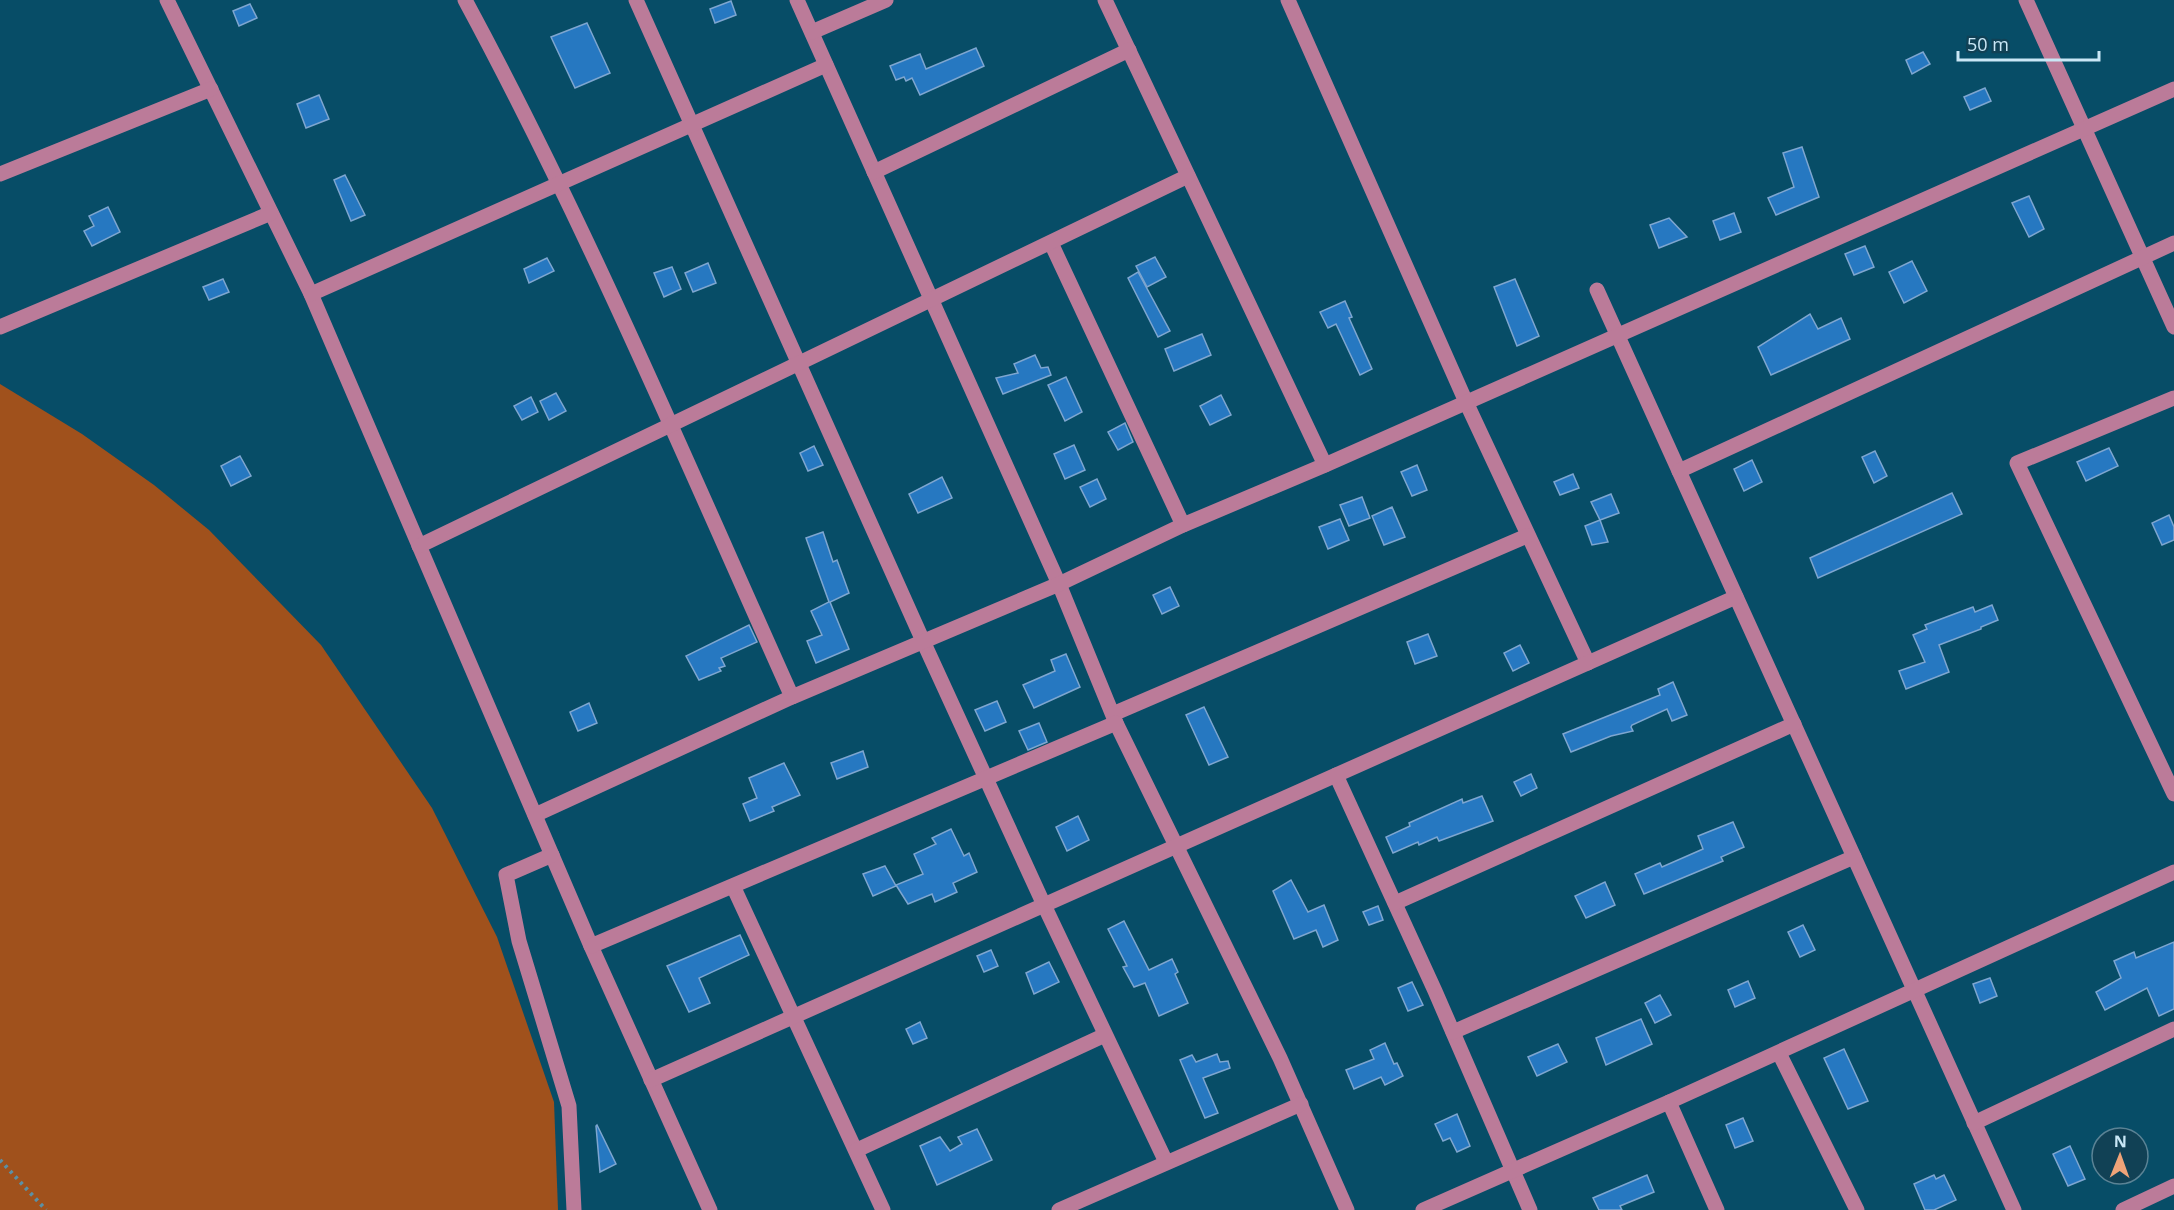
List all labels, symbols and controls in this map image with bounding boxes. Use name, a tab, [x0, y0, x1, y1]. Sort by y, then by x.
scale bar	[1958, 24, 2099, 62]
text: 50 m	[1967, 32, 2009, 56]
north arrow	[2090, 1126, 2150, 1186]
text: N	[2114, 1130, 2127, 1152]

